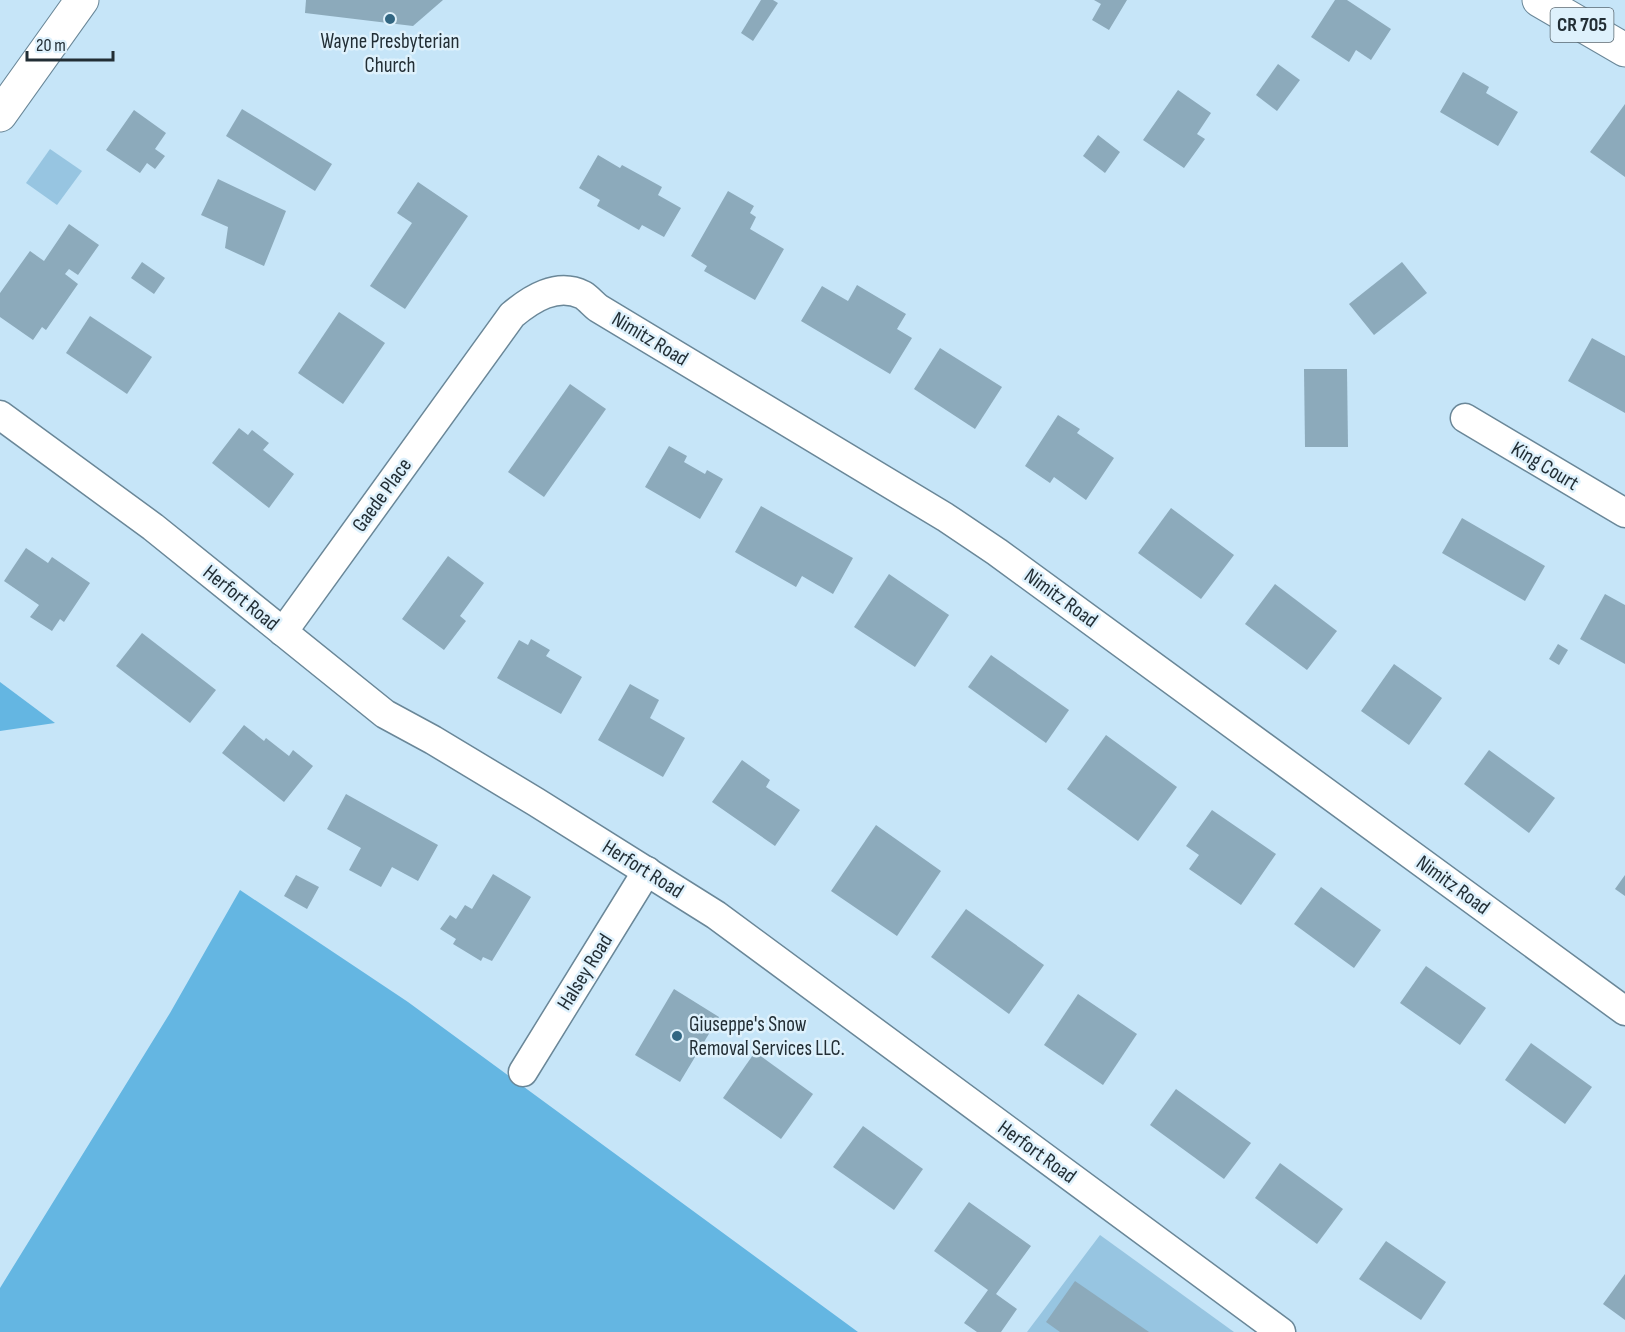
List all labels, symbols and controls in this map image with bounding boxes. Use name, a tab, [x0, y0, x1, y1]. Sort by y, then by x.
road number: CR 705	[1550, 8, 1614, 42]
marker: Wayne Presbyterian Church	[383, 12, 397, 26]
scale bar	[27, 24, 112, 62]
place label: Wayne Presbyterian Church	[321, 29, 459, 78]
text: 20 m	[36, 35, 66, 56]
street label: Nimitz Road	[607, 307, 693, 371]
street label: King Court	[1507, 436, 1583, 496]
street label: Gaede Place	[347, 453, 417, 537]
street label: Herfort Road	[198, 560, 284, 636]
street label: Nimitz Road	[1020, 563, 1102, 633]
street label: Herfort Road	[598, 834, 688, 904]
street label: Nimitz Road	[1412, 850, 1494, 920]
street label: Halsey Road	[552, 929, 618, 1015]
place label: Giuseppe's Snow Removal Services LLC.	[689, 1012, 845, 1061]
marker: Giuseppe's Snow Removal Services LLC.	[670, 1029, 684, 1043]
street label: Herfort Road	[993, 1115, 1081, 1189]

